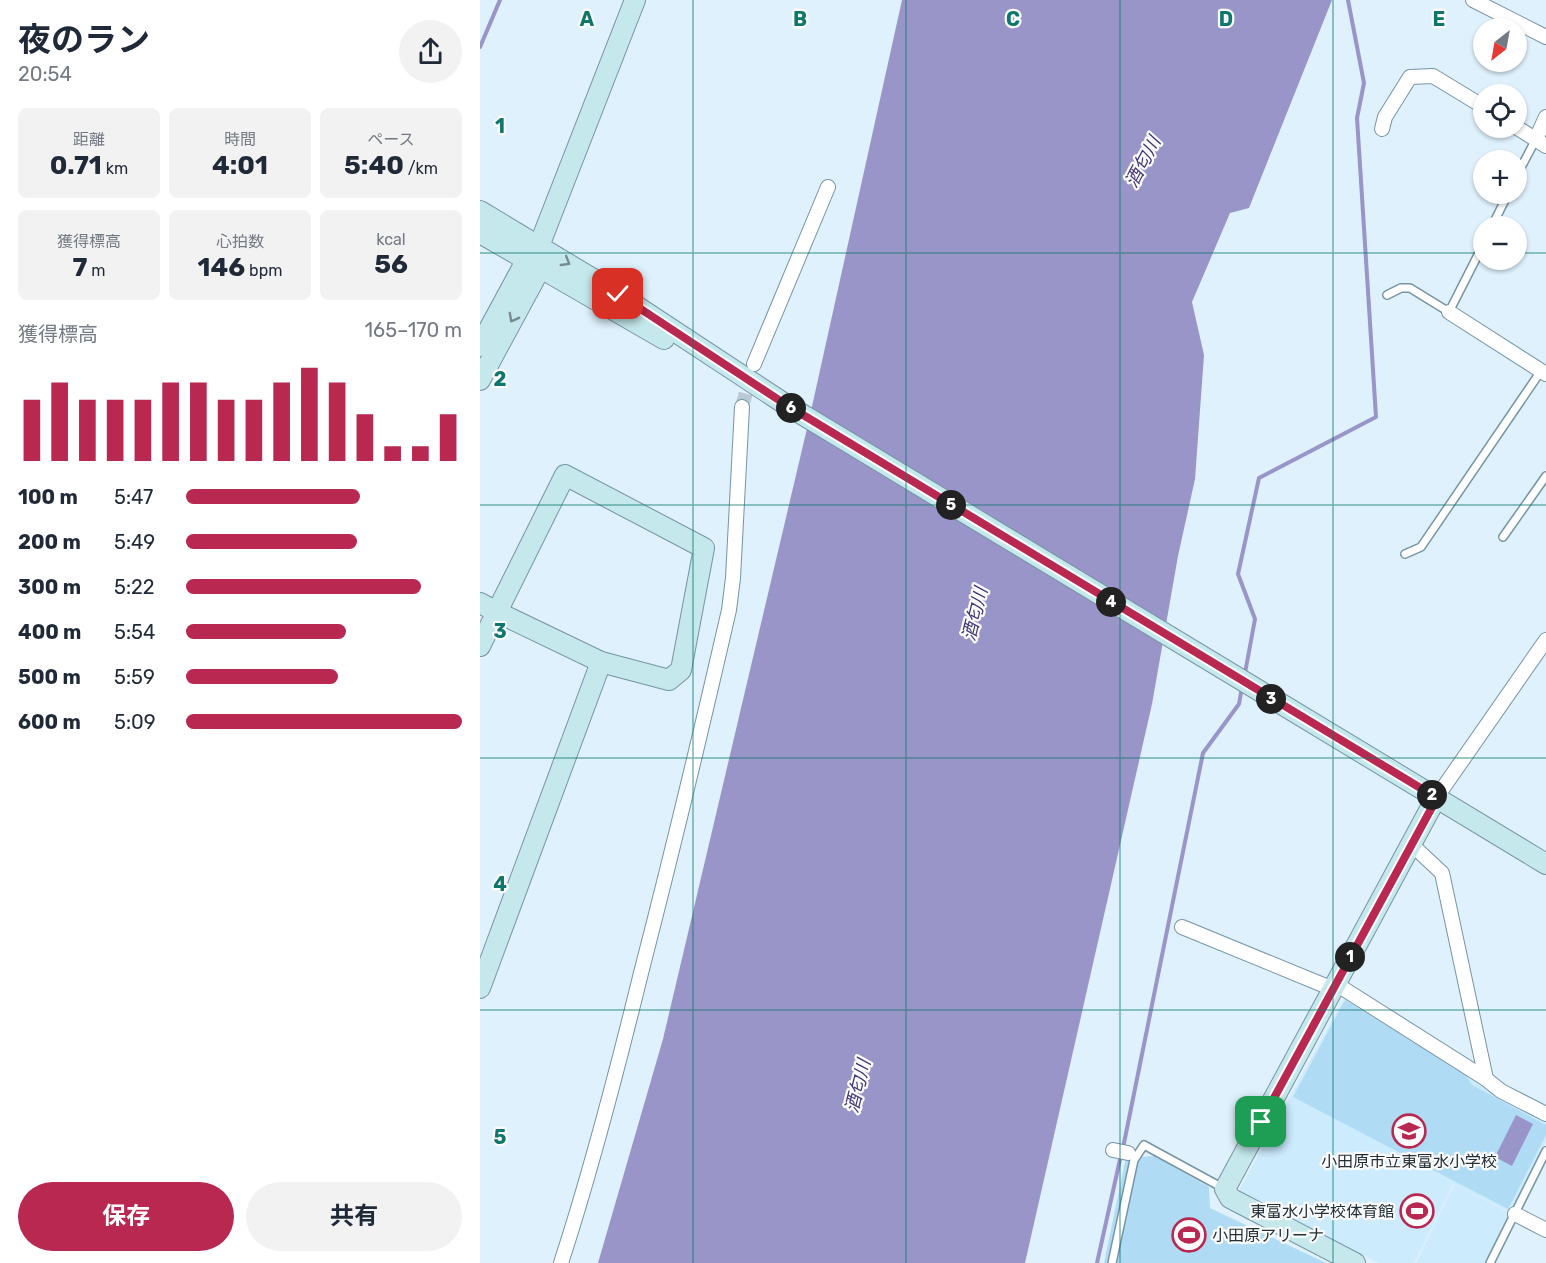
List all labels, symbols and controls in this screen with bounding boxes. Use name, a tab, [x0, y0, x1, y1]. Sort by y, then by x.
text: A	[580, 7, 595, 31]
text: B	[793, 7, 807, 31]
text: C	[1006, 7, 1020, 31]
text: D	[1219, 7, 1233, 31]
text: E	[1433, 7, 1445, 31]
north arrow	[1473, 18, 1527, 72]
map controls	[1473, 18, 1527, 270]
text: 夜のラン	[18, 20, 150, 59]
button: share	[399, 20, 462, 83]
text: 20:54	[18, 62, 72, 86]
button: locate	[1473, 84, 1527, 138]
text: 1	[495, 114, 505, 138]
text: 距離	[73, 130, 105, 149]
text: 時間	[224, 130, 256, 149]
text: ペース	[367, 130, 415, 149]
water label: 酒匂川	[1121, 131, 1166, 191]
text: 0.71	[50, 150, 102, 181]
text: 4:01	[212, 150, 268, 181]
text: 5:40	[344, 150, 404, 181]
button: +	[1473, 150, 1527, 204]
text: km	[102, 159, 128, 178]
text: /km	[404, 159, 438, 178]
button: −	[1473, 216, 1527, 270]
text: kcal	[376, 230, 406, 249]
text: 獲得標高	[57, 232, 121, 251]
text: 心拍数	[216, 232, 264, 251]
text: 56	[374, 249, 408, 280]
text: 7	[72, 252, 87, 283]
text: 146	[198, 252, 245, 283]
one-way arrow	[560, 255, 570, 267]
text: m	[87, 261, 106, 280]
text: bpm	[245, 261, 282, 280]
pin	[592, 268, 643, 319]
icon: check	[601, 277, 634, 310]
one-way arrow	[509, 312, 520, 322]
text: 165–170 m	[365, 318, 462, 342]
text: 獲得標高	[18, 322, 98, 346]
text: 2	[494, 367, 507, 391]
pin: 6	[776, 393, 806, 423]
text: 6	[786, 398, 796, 417]
text: 100 m	[18, 485, 78, 509]
text: 5:47	[114, 485, 153, 509]
pin: 5	[936, 490, 966, 520]
text: 5	[946, 495, 956, 514]
text: 200 m	[18, 530, 81, 554]
text: 5:49	[114, 530, 155, 554]
text: 300 m	[18, 575, 81, 599]
text: 5:22	[114, 575, 154, 599]
water label: 酒匂川	[958, 583, 993, 643]
pin: 4	[1096, 587, 1126, 617]
text: 4	[1106, 592, 1116, 611]
text: 3	[493, 619, 507, 643]
text: 400 m	[18, 620, 81, 644]
text: 5:54	[114, 620, 155, 644]
text: 500 m	[18, 665, 81, 689]
text: 5:59	[114, 665, 155, 689]
pin: 3	[1256, 684, 1286, 714]
text: 3	[1266, 689, 1276, 708]
text: 600 m	[18, 710, 81, 734]
text: 5:09	[114, 710, 156, 734]
pin: 2	[1417, 780, 1447, 810]
text: 2	[1427, 785, 1437, 804]
text: 4	[493, 872, 507, 896]
pin: 1	[1335, 942, 1365, 972]
text: 1	[1346, 947, 1354, 966]
water label: 酒匂川	[841, 1055, 876, 1115]
pin	[1235, 1096, 1286, 1147]
icon: arrive	[1244, 1105, 1277, 1138]
school or university icon: 小田原市立東富水小学校	[1391, 1113, 1427, 1149]
text: 5	[494, 1125, 507, 1149]
place label: 小田原市立東富水小学校	[1321, 1152, 1497, 1171]
button: 保存	[18, 1182, 234, 1251]
button: 共有	[246, 1182, 462, 1251]
sports icon: 東富水小学校体育館	[1399, 1193, 1435, 1229]
place label: 東富水小学校体育館	[1250, 1202, 1394, 1221]
sports icon: 小田原アリーナ	[1171, 1217, 1207, 1253]
place label: 小田原アリーナ	[1212, 1226, 1324, 1245]

